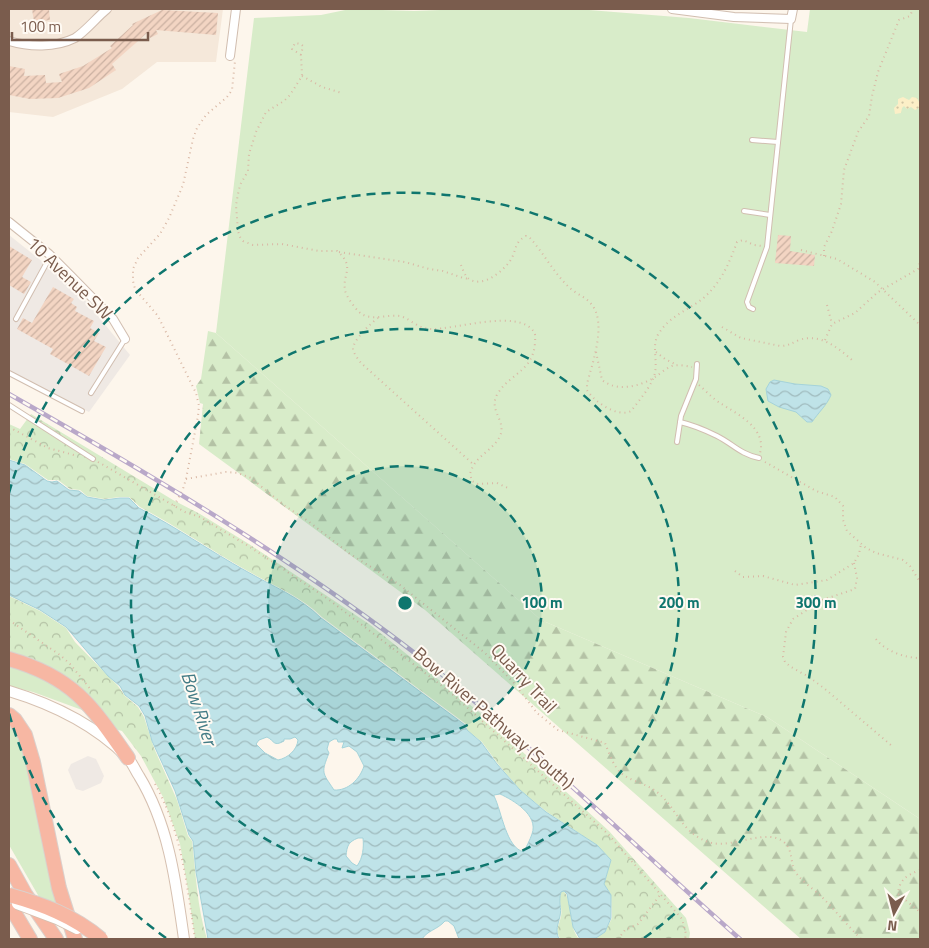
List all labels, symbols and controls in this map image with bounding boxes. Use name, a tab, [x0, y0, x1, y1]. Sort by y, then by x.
scale bar	[12, 10, 149, 42]
text: 100 m	[20, 15, 61, 38]
street label: 10 Avenue SW	[21, 230, 119, 326]
text: 100 m	[521, 591, 563, 614]
text: 200 m	[658, 591, 700, 614]
text: 300 m	[795, 591, 837, 614]
centre of rings	[396, 594, 414, 612]
street label: Quarry Trail	[485, 637, 563, 719]
street label: Bow River Pathway (South)	[407, 640, 581, 796]
water label: Bow River	[174, 667, 226, 751]
north arrow	[869, 888, 919, 938]
text: N	[886, 915, 898, 937]

